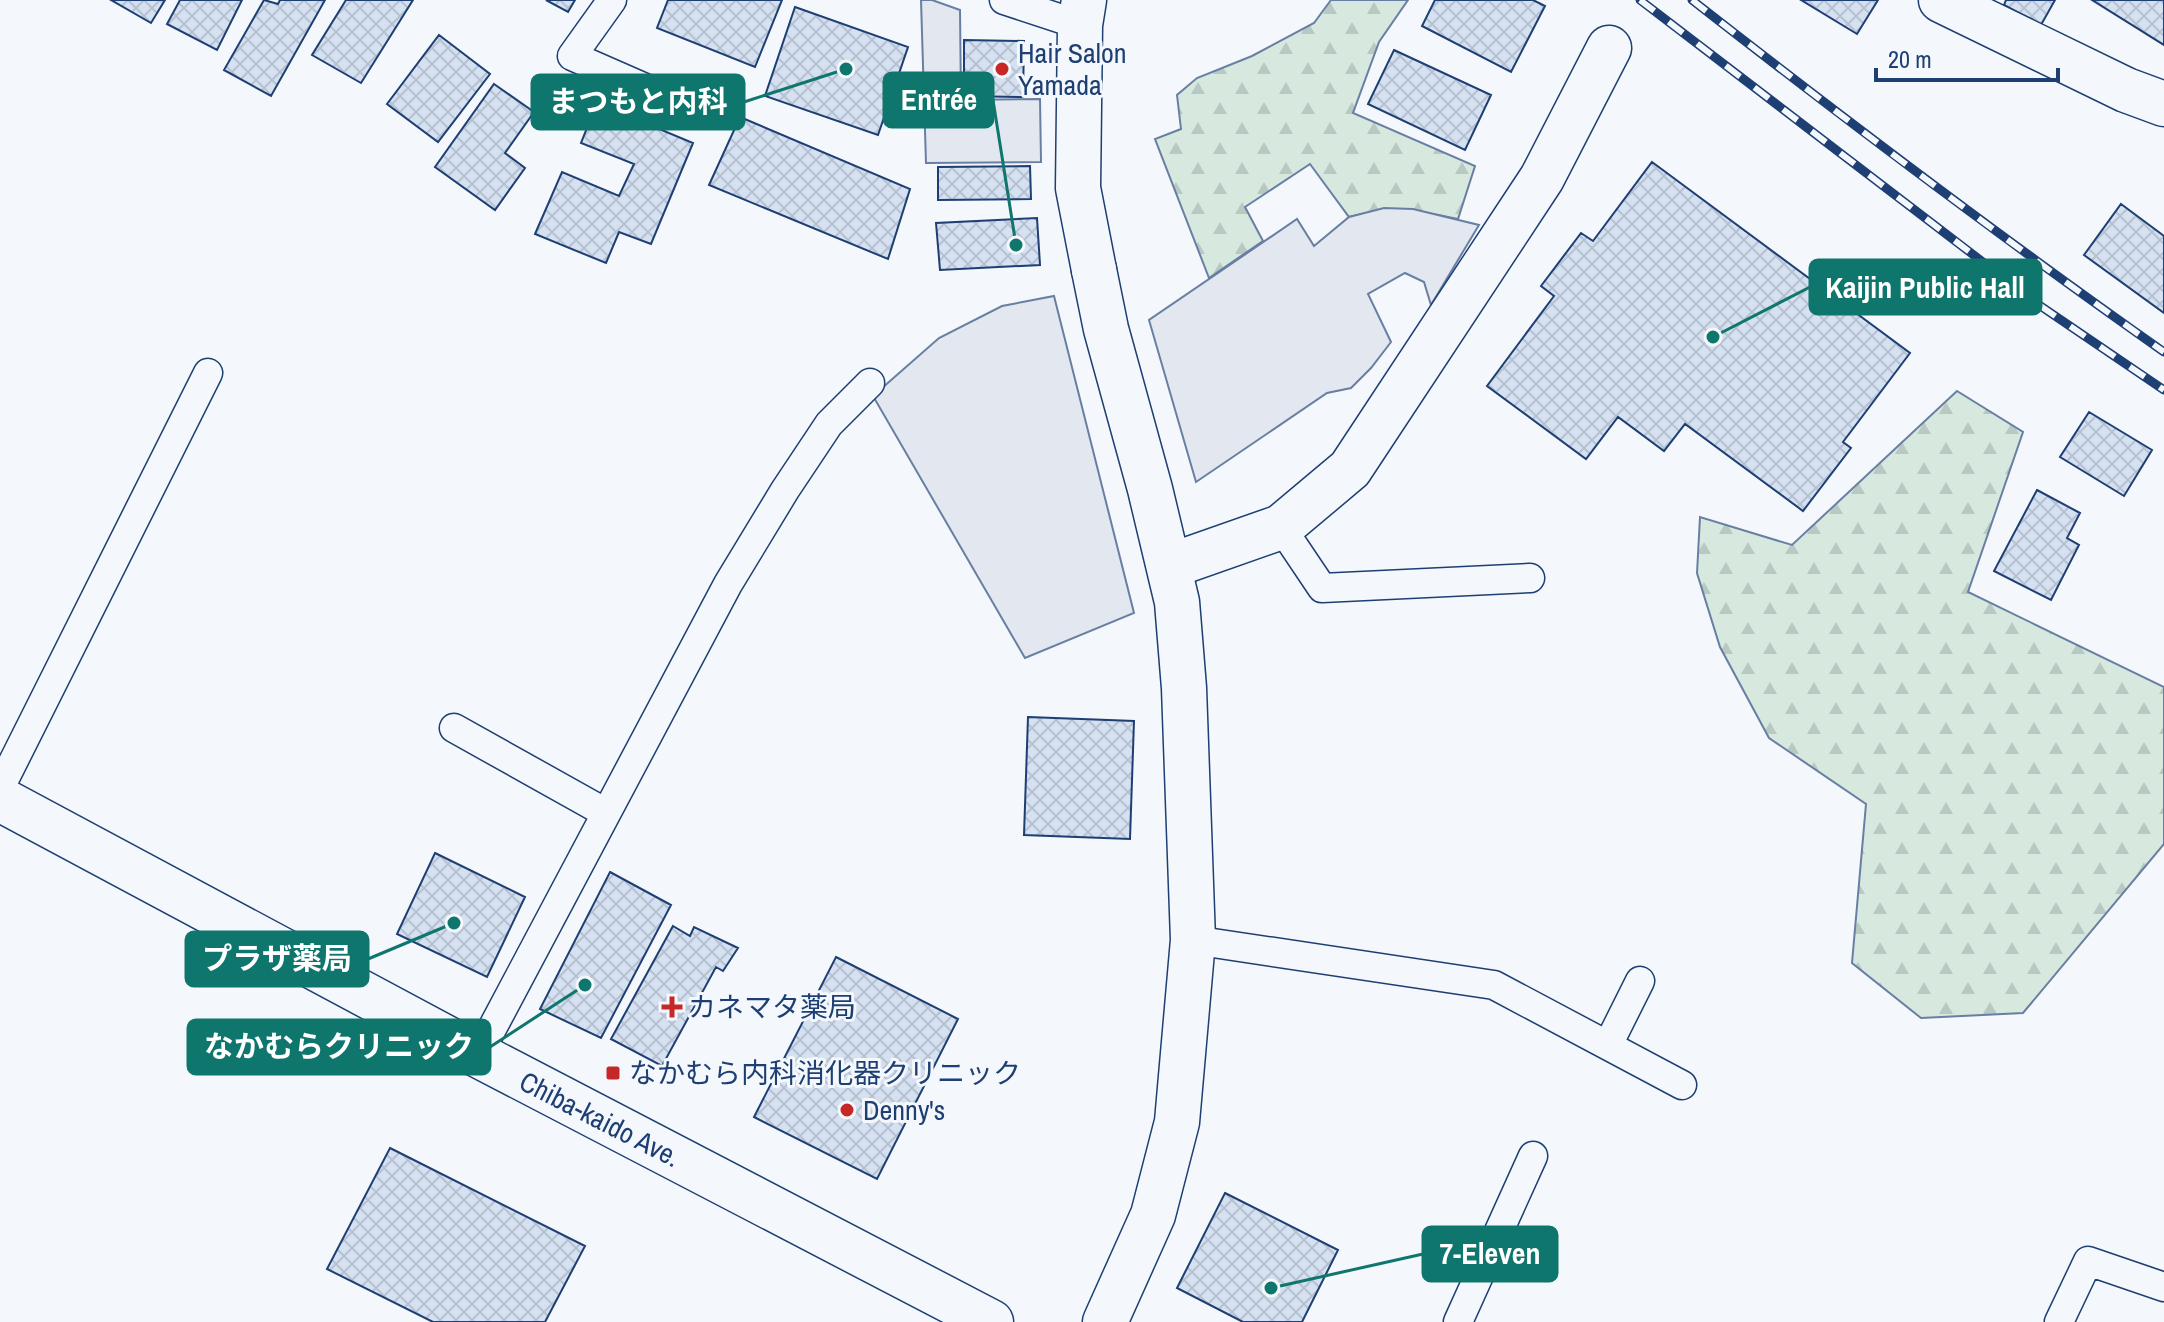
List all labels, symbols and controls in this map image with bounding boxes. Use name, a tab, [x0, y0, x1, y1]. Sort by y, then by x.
scale bar	[1876, 32, 2058, 82]
place label: Hair Salon Yamada	[1018, 34, 1126, 104]
text: 20 m	[1888, 43, 1932, 75]
marker: Hair Salon Yamada	[993, 60, 1011, 78]
callout: Entrée	[884, 73, 993, 127]
callout: まつもと内科	[532, 75, 744, 129]
text: Entrée	[901, 79, 977, 119]
text: まつもと内科	[548, 81, 728, 121]
callout: Kaijin Public Hall	[1810, 260, 2041, 314]
text: Kaijin Public Hall	[1825, 267, 2025, 307]
callout: プラザ薬局	[186, 932, 368, 986]
text: プラザ薬局	[202, 938, 352, 978]
place label: カネマタ薬局	[688, 988, 856, 1026]
marker: カネマタ薬局	[663, 998, 681, 1016]
callout: なかむらクリニック	[188, 1020, 490, 1074]
text: なかむらクリニック	[204, 1026, 474, 1066]
place label: なかむら内科消化器クリニック	[629, 1054, 1021, 1092]
street label: Chiba-kaido Ave.	[513, 1062, 687, 1176]
marker: なかむら内科消化器クリニック	[604, 1064, 622, 1082]
place label: Denny's	[863, 1091, 945, 1129]
marker: Denny's	[838, 1101, 856, 1119]
callout: 7-Eleven	[1423, 1227, 1557, 1281]
text: 7-Eleven	[1439, 1233, 1541, 1273]

